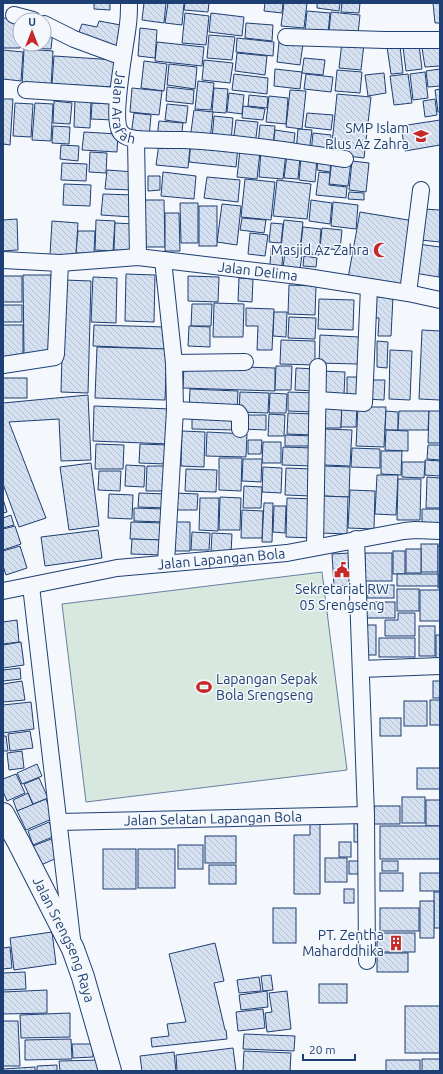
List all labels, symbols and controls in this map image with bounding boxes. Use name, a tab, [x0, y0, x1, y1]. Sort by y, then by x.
north arrow	[12, 12, 52, 52]
text: U	[28, 16, 36, 28]
street label: Jalan Arafah	[109, 70, 137, 147]
place label: SMP Islam Plus Az Zahra	[325, 120, 409, 152]
school or university icon: SMP Islam Plus Az Zahra	[412, 127, 430, 145]
mosque icon: Masjid Az Zahra	[372, 241, 390, 259]
place label: Masjid Az Zahra	[271, 242, 369, 258]
street label: Jalan Delima	[217, 259, 299, 284]
street label: Jalan Lapangan Bola	[157, 545, 286, 572]
public building icon: Sekretariat RW 05 Srengseng	[333, 561, 351, 579]
place label: Sekretariat RW 05 Srengseng	[295, 581, 389, 613]
place label: Lapangan Sepak Bola Srengseng	[216, 671, 318, 703]
sports icon: Lapangan Sepak Bola Srengseng	[195, 678, 213, 696]
street label: Jalan Selatan Lapangan Bola	[124, 808, 302, 829]
street label: Jalan Srengseng Raya	[30, 874, 98, 1004]
place label: PT. Zentha Maharddhika	[302, 927, 384, 959]
building icon: PT. Zentha Maharddhika	[387, 934, 405, 952]
scale bar	[303, 1036, 355, 1062]
text: 20 m	[309, 1043, 336, 1056]

